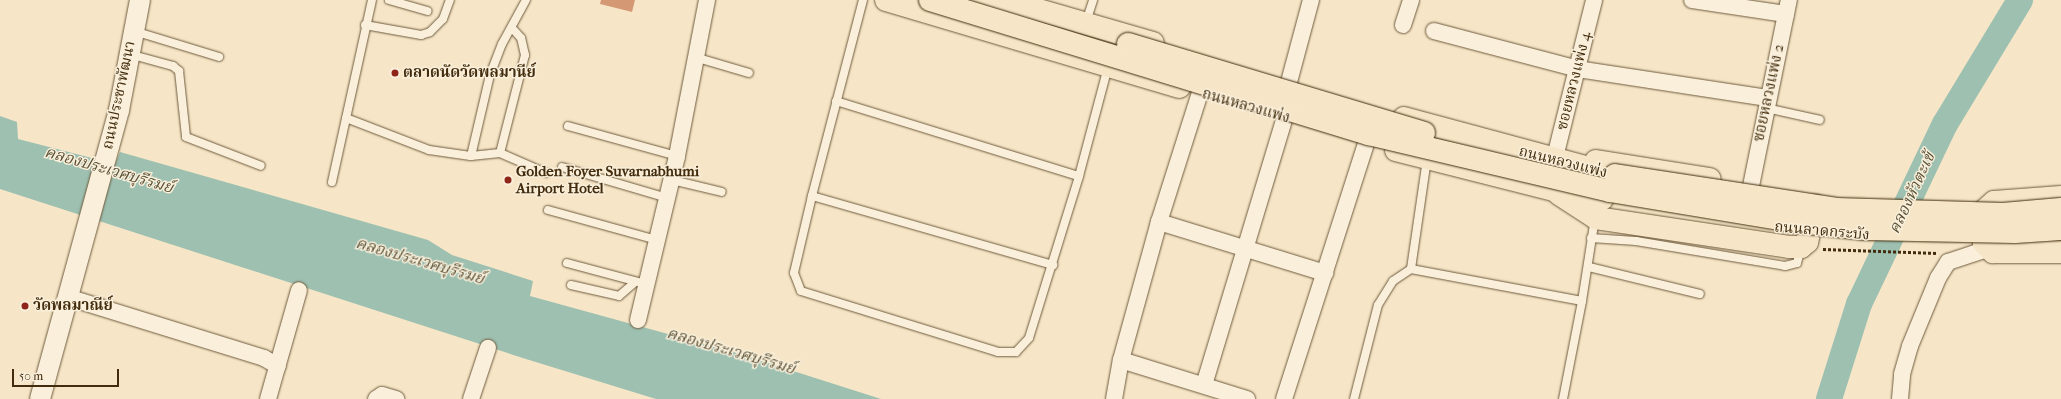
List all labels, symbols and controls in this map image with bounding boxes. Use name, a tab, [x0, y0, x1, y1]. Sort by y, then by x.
street label: ซอยหลวงแพ่ง 4	[1553, 30, 1595, 132]
street label: ถนนประชาพัฒนา	[99, 39, 139, 151]
street label: ซอยหลวงแพ่ง 2	[1750, 42, 1788, 144]
place label: ตลาดนัดวัดพลมานีย์	[403, 64, 536, 82]
marker: ตลาดนัดวัดพลมานีย์	[390, 68, 400, 78]
street label: ถนนหลวงแพ่ง	[1200, 85, 1292, 127]
water label: คลองประเวศบุรีรมย์	[42, 142, 176, 198]
street label: ถนนหลวงแพ่ง	[1517, 142, 1609, 182]
water label: คลองหัวตะเข้	[1885, 149, 1939, 237]
place label: Golden Foyer Suvarnabhumi Airport Hotel	[516, 162, 699, 197]
marker: Golden Foyer Suvarnabhumi Airport Hotel	[503, 175, 513, 185]
street label: ถนนลาดกระบัง	[1774, 218, 1870, 244]
water label: คลองประเวศบุรีรมย์	[353, 233, 487, 289]
place label: วัดพลมาณีย์	[33, 297, 113, 315]
marker: วัดพลมาณีย์	[20, 301, 30, 311]
water label: คลองประเวศบุรีรมย์	[664, 323, 798, 379]
scale bar	[14, 361, 121, 387]
text: 50 m	[19, 369, 43, 383]

